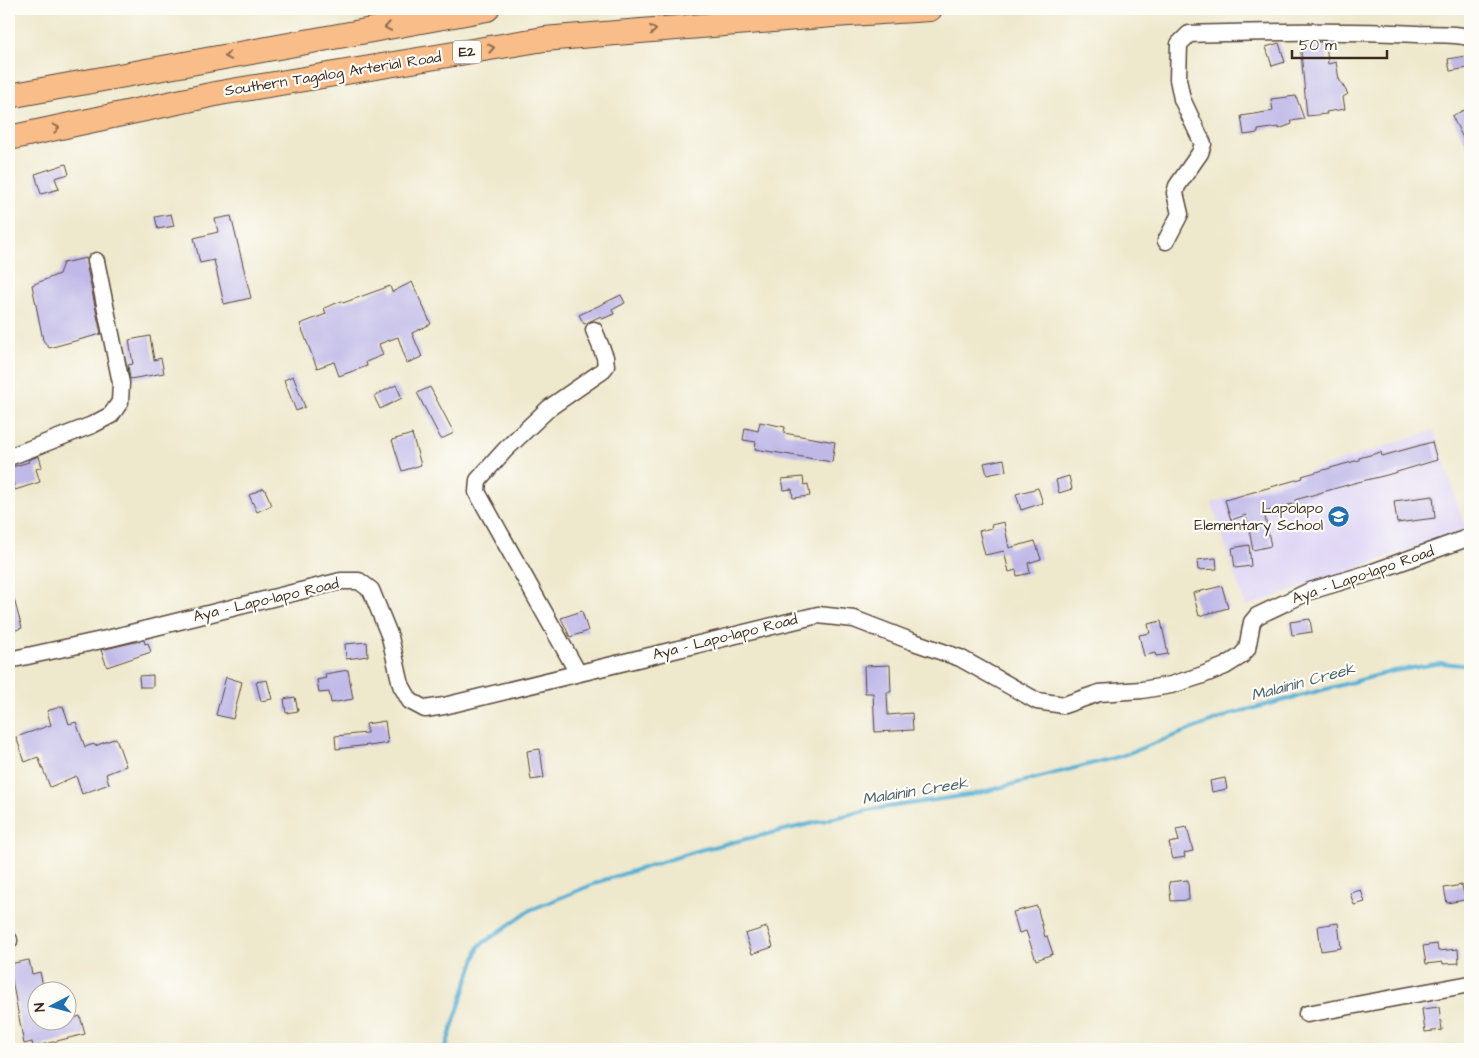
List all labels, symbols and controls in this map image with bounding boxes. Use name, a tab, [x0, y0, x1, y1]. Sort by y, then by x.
one-way arrow	[383, 21, 392, 31]
one-way arrow	[649, 24, 657, 35]
scale bar	[1292, 28, 1386, 60]
text: 50 m	[1299, 35, 1337, 56]
road number: E2	[453, 41, 481, 64]
one-way arrow	[487, 43, 496, 53]
street label: Southern Tagalog Arterial Road	[223, 46, 443, 102]
one-way arrow	[223, 50, 232, 60]
one-way arrow	[52, 123, 61, 134]
place label: Lapolapo Elementary School	[1194, 498, 1324, 537]
school or university icon: Lapolapo Elementary School	[1327, 505, 1351, 529]
street label: Aya - Lapo-lapo Road	[1289, 541, 1437, 610]
street label: Aya - Lapo-lapo Road	[191, 573, 341, 628]
street label: Aya - Lapo-lapo Road	[650, 609, 800, 666]
water label: Malainin Creek	[1249, 657, 1358, 706]
water label: Malainin Creek	[861, 772, 971, 810]
north arrow	[28, 980, 78, 1030]
text: N	[30, 1002, 50, 1013]

